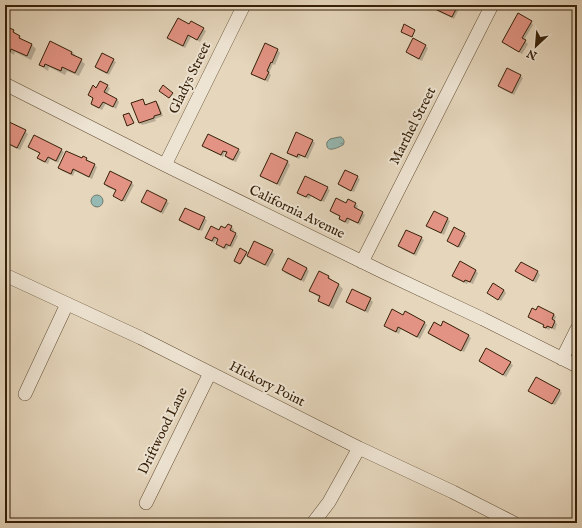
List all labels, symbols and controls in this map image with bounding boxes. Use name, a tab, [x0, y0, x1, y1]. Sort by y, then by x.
north arrow	[516, 26, 556, 66]
street label: Gladys Street	[165, 39, 215, 117]
text: N	[524, 46, 540, 63]
street label: Marthel Street	[386, 84, 440, 168]
street label: California Avenue	[246, 181, 348, 243]
street label: Hickory Point	[226, 357, 308, 411]
street label: Driftwood Lane	[134, 384, 192, 477]

